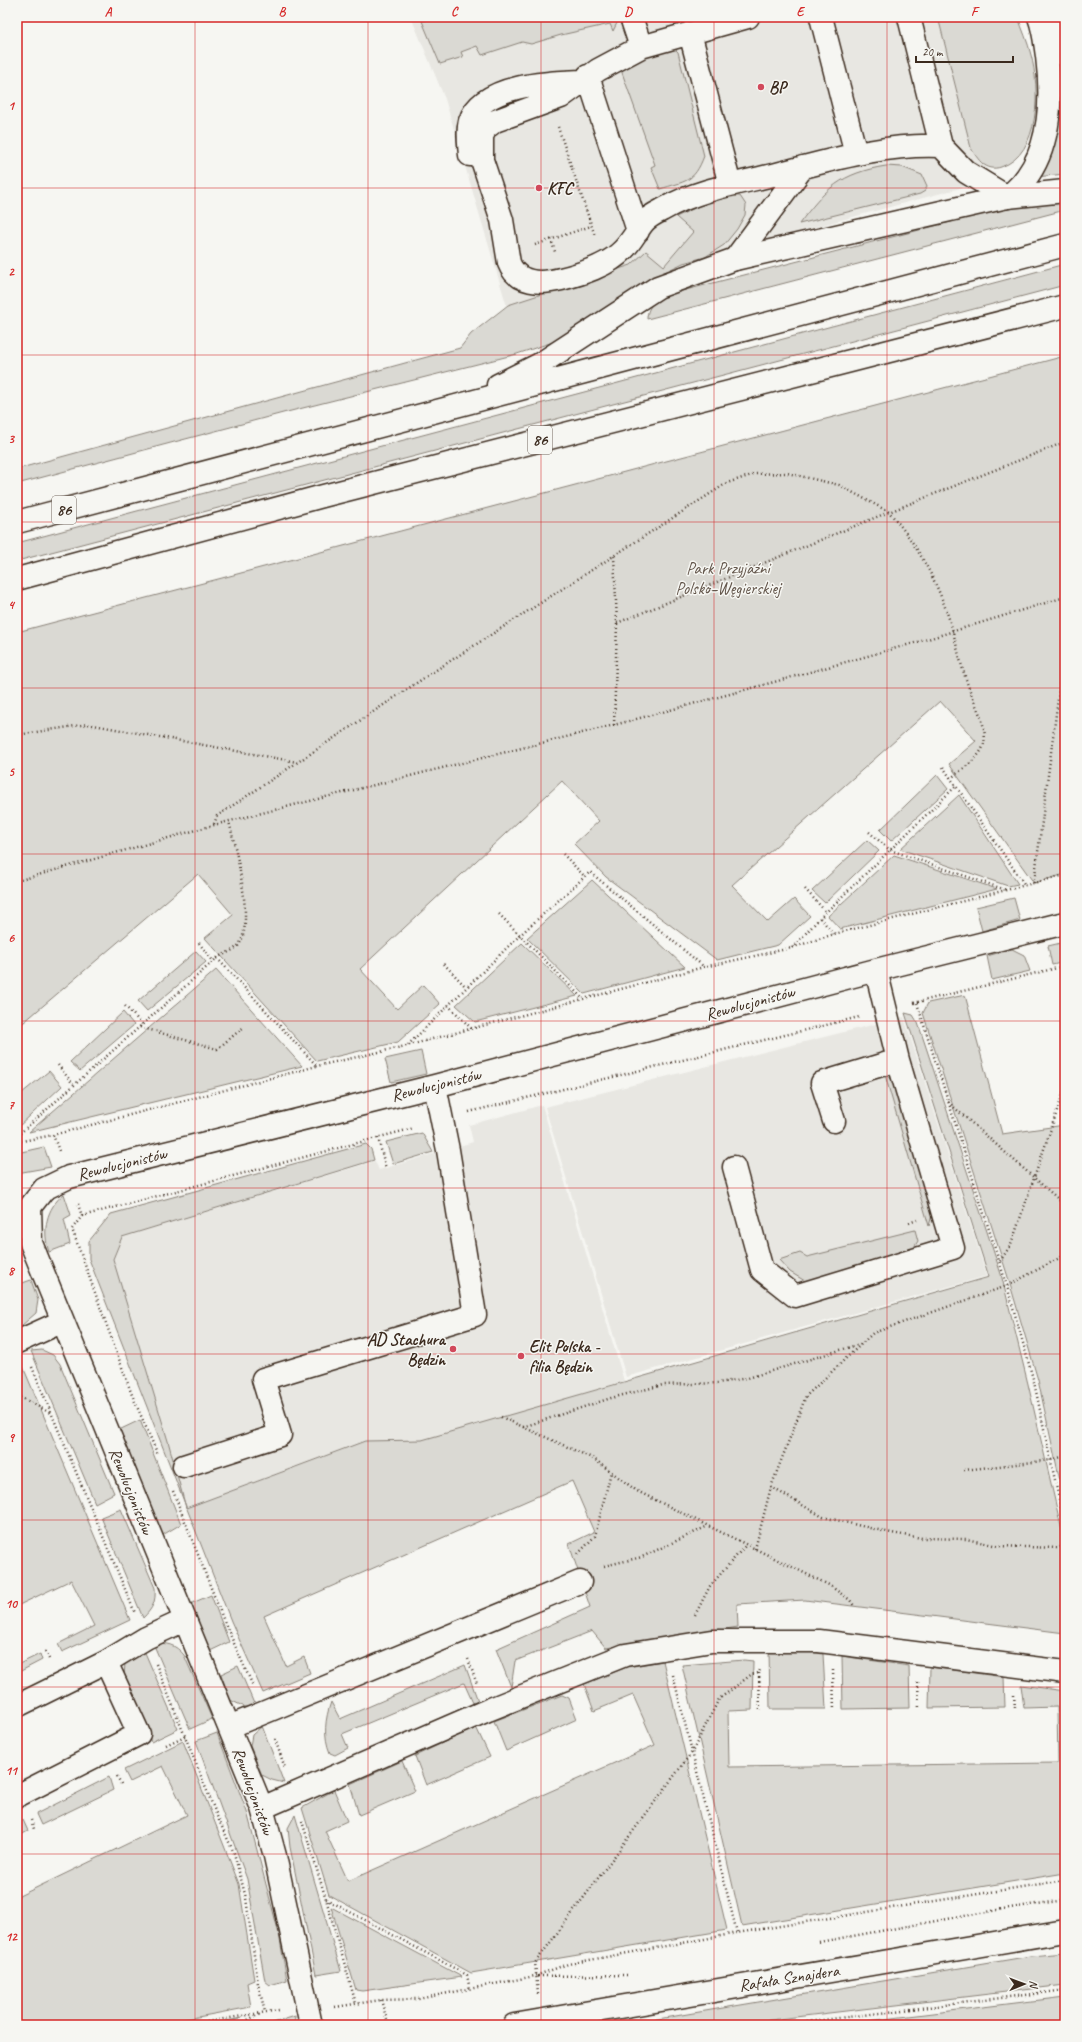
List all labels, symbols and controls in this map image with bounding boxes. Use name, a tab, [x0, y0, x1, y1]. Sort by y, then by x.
text: A	[105, 4, 113, 20]
text: B	[279, 4, 287, 20]
text: C	[451, 4, 459, 20]
text: D	[624, 4, 633, 20]
text: E	[797, 4, 806, 20]
text: F	[971, 4, 980, 20]
scale bar	[916, 38, 1013, 64]
text: 20 m	[922, 44, 944, 60]
place label: BP	[769, 77, 789, 98]
marker: BP	[756, 82, 766, 92]
text: 1	[8, 98, 16, 114]
place label: KFC	[547, 178, 575, 199]
marker: KFC	[534, 183, 544, 193]
text: 2	[8, 264, 15, 280]
road number: 86	[528, 426, 552, 454]
text: 3	[8, 431, 15, 447]
road number: 86	[52, 496, 76, 524]
park label: Park Przyjaźni Polsko–Węgierskiej	[676, 558, 783, 599]
text: 4	[8, 597, 16, 613]
text: 5	[8, 764, 15, 780]
text: 6	[8, 930, 15, 946]
street label: Rewolucjonistów	[703, 981, 798, 1025]
street label: Rewolucjonistów	[389, 1063, 484, 1106]
text: 7	[8, 1097, 15, 1113]
street label: Rewolucjonistów	[75, 1142, 170, 1185]
text: 8	[8, 1263, 16, 1279]
place label: AD Stachura Będzin	[367, 1329, 447, 1370]
place label: Elit Polska - filia Będzin	[529, 1336, 601, 1377]
marker: AD Stachura Będzin	[448, 1344, 458, 1354]
marker: Elit Polska - filia Będzin	[516, 1351, 526, 1361]
text: 9	[8, 1430, 15, 1446]
street label: Rewolucjonistów	[104, 1445, 158, 1538]
text: 10	[5, 1596, 18, 1612]
street label: Rewolucjonistów	[228, 1745, 279, 1839]
text: 11	[5, 1763, 19, 1779]
text: 12	[5, 1929, 18, 1945]
street label: Rafała Sznajdera	[737, 1959, 842, 1996]
north arrow	[1004, 1964, 1044, 2004]
text: N	[1027, 1980, 1041, 1990]

